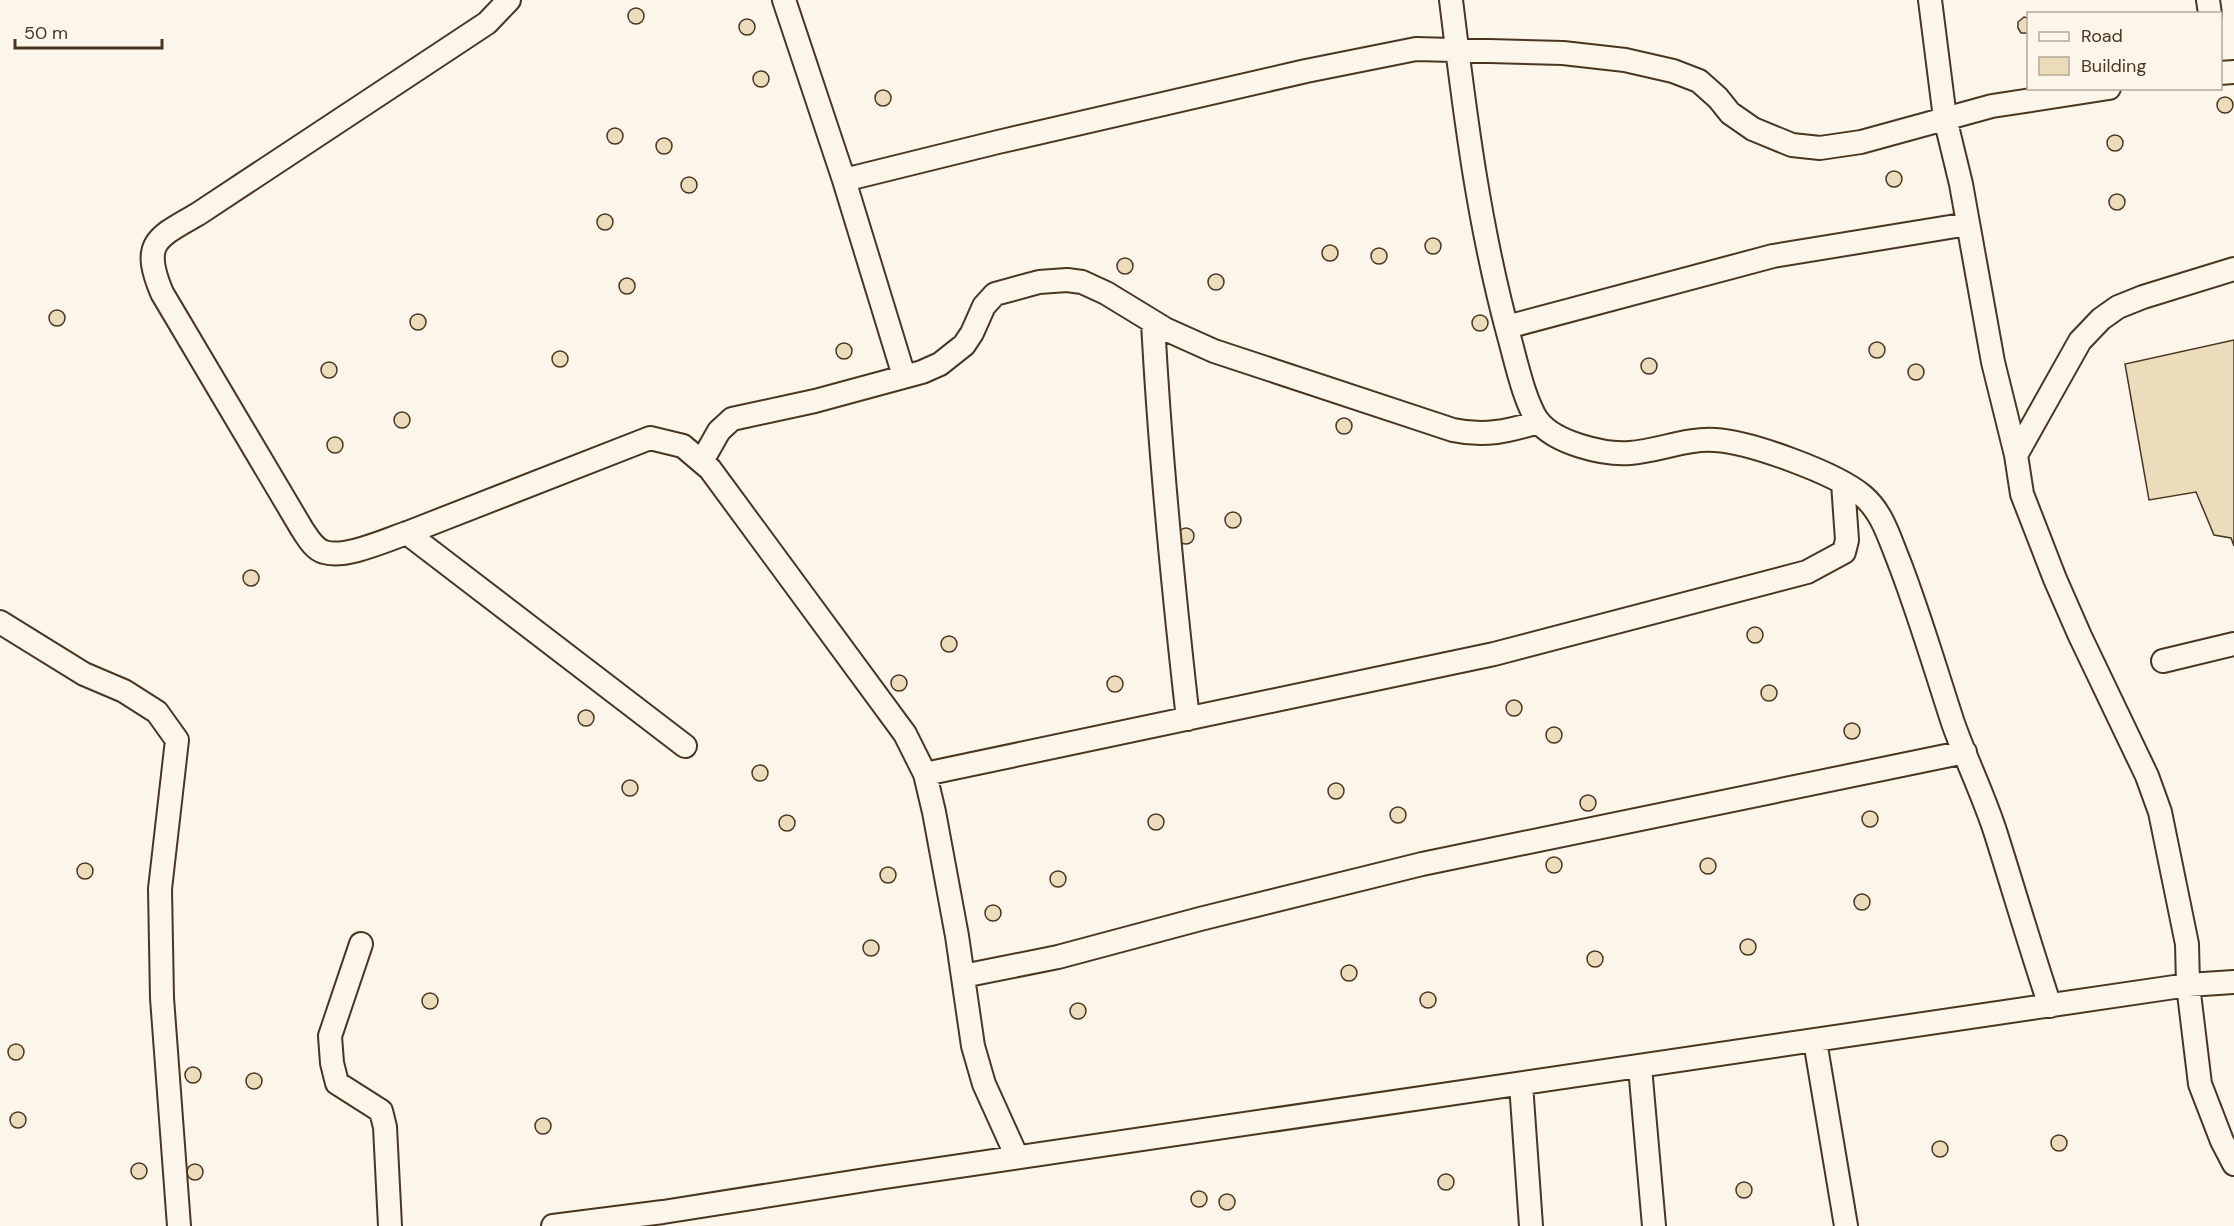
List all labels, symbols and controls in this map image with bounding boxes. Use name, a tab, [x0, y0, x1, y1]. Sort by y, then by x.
scale bar	[15, 12, 162, 50]
legend	[2027, 12, 2222, 90]
text: 50 m	[24, 21, 68, 45]
text: Road	[2081, 24, 2123, 48]
text: Building	[2081, 54, 2146, 78]

